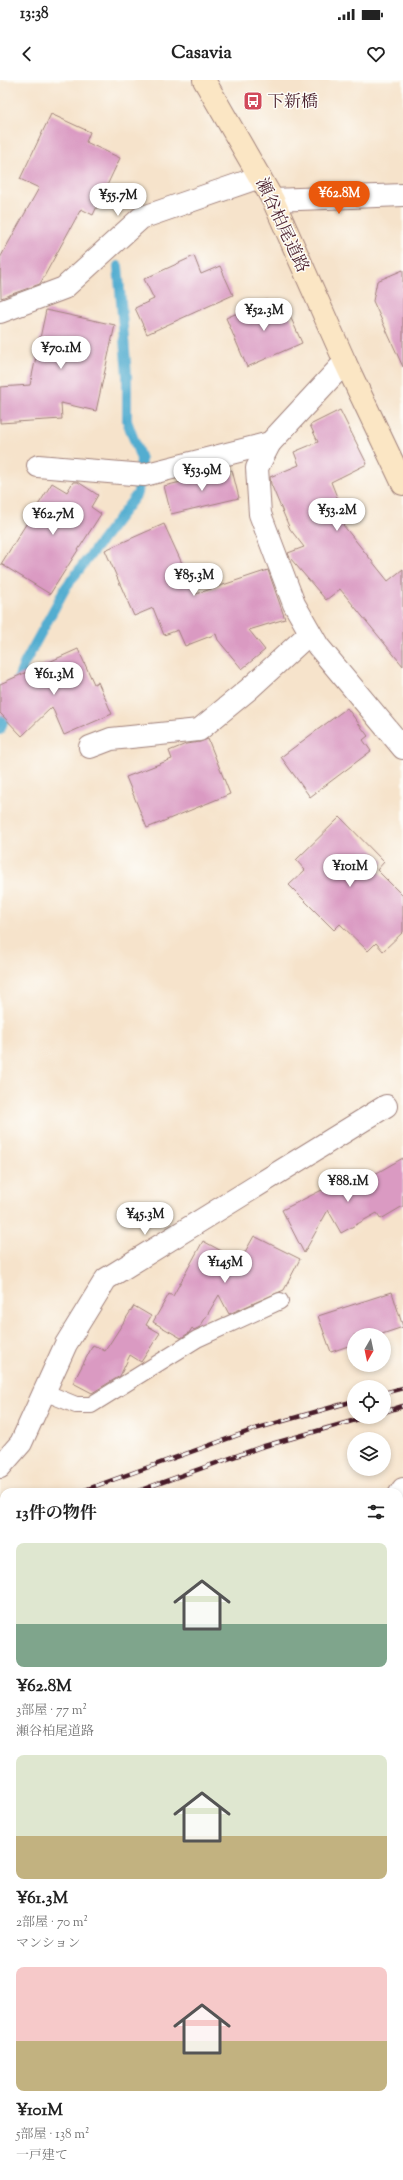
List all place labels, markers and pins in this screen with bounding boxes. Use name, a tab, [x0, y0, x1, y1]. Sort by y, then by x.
bus stop icon: 下新橋	[242, 90, 264, 112]
place label: 下新橋	[267, 91, 318, 115]
pin: ¥62.8M	[306, 181, 372, 215]
pin: ¥55.7M	[85, 183, 151, 217]
pin: ¥52.3M	[231, 298, 297, 332]
pin: ¥70.1M	[28, 336, 94, 370]
pin: ¥53.9M	[169, 458, 235, 492]
pin: ¥53.2M	[304, 498, 370, 532]
pin: ¥62.7M	[20, 502, 86, 536]
pin: ¥85.3M	[161, 563, 227, 597]
pin: ¥61.3M	[21, 662, 87, 696]
pin: ¥101M	[322, 854, 378, 888]
pin: ¥88.1M	[315, 1169, 381, 1203]
pin: ¥45.3M	[112, 1202, 178, 1236]
pin: ¥145M	[197, 1250, 253, 1284]

